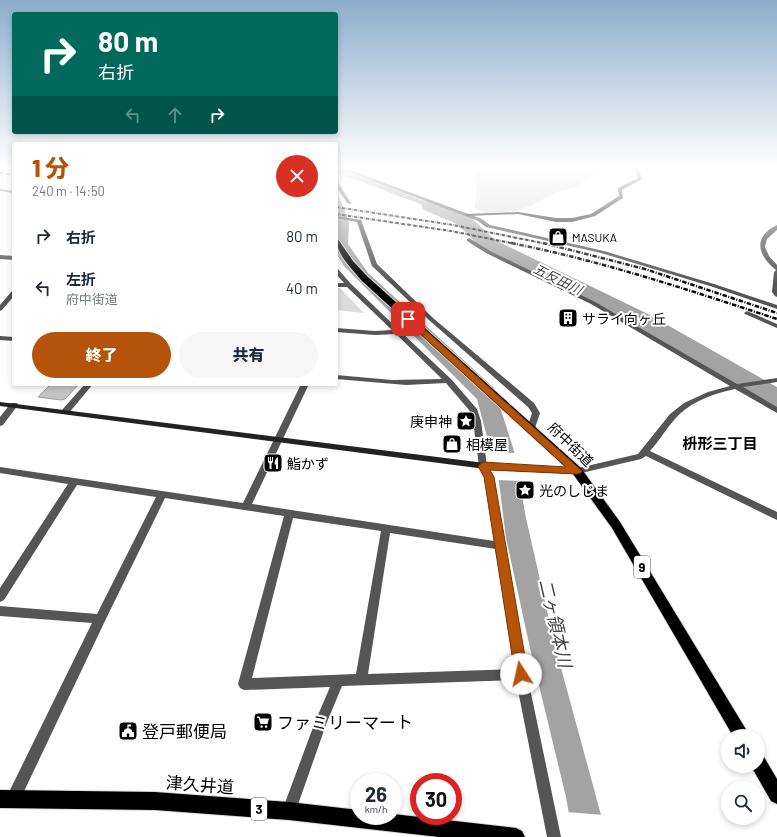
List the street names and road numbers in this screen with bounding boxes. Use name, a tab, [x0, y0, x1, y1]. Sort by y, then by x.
street label: 府中街道	[545, 418, 597, 470]
road number: 9	[634, 556, 650, 578]
street label: 津久井道	[165, 772, 235, 796]
road number: 3	[251, 798, 267, 820]

